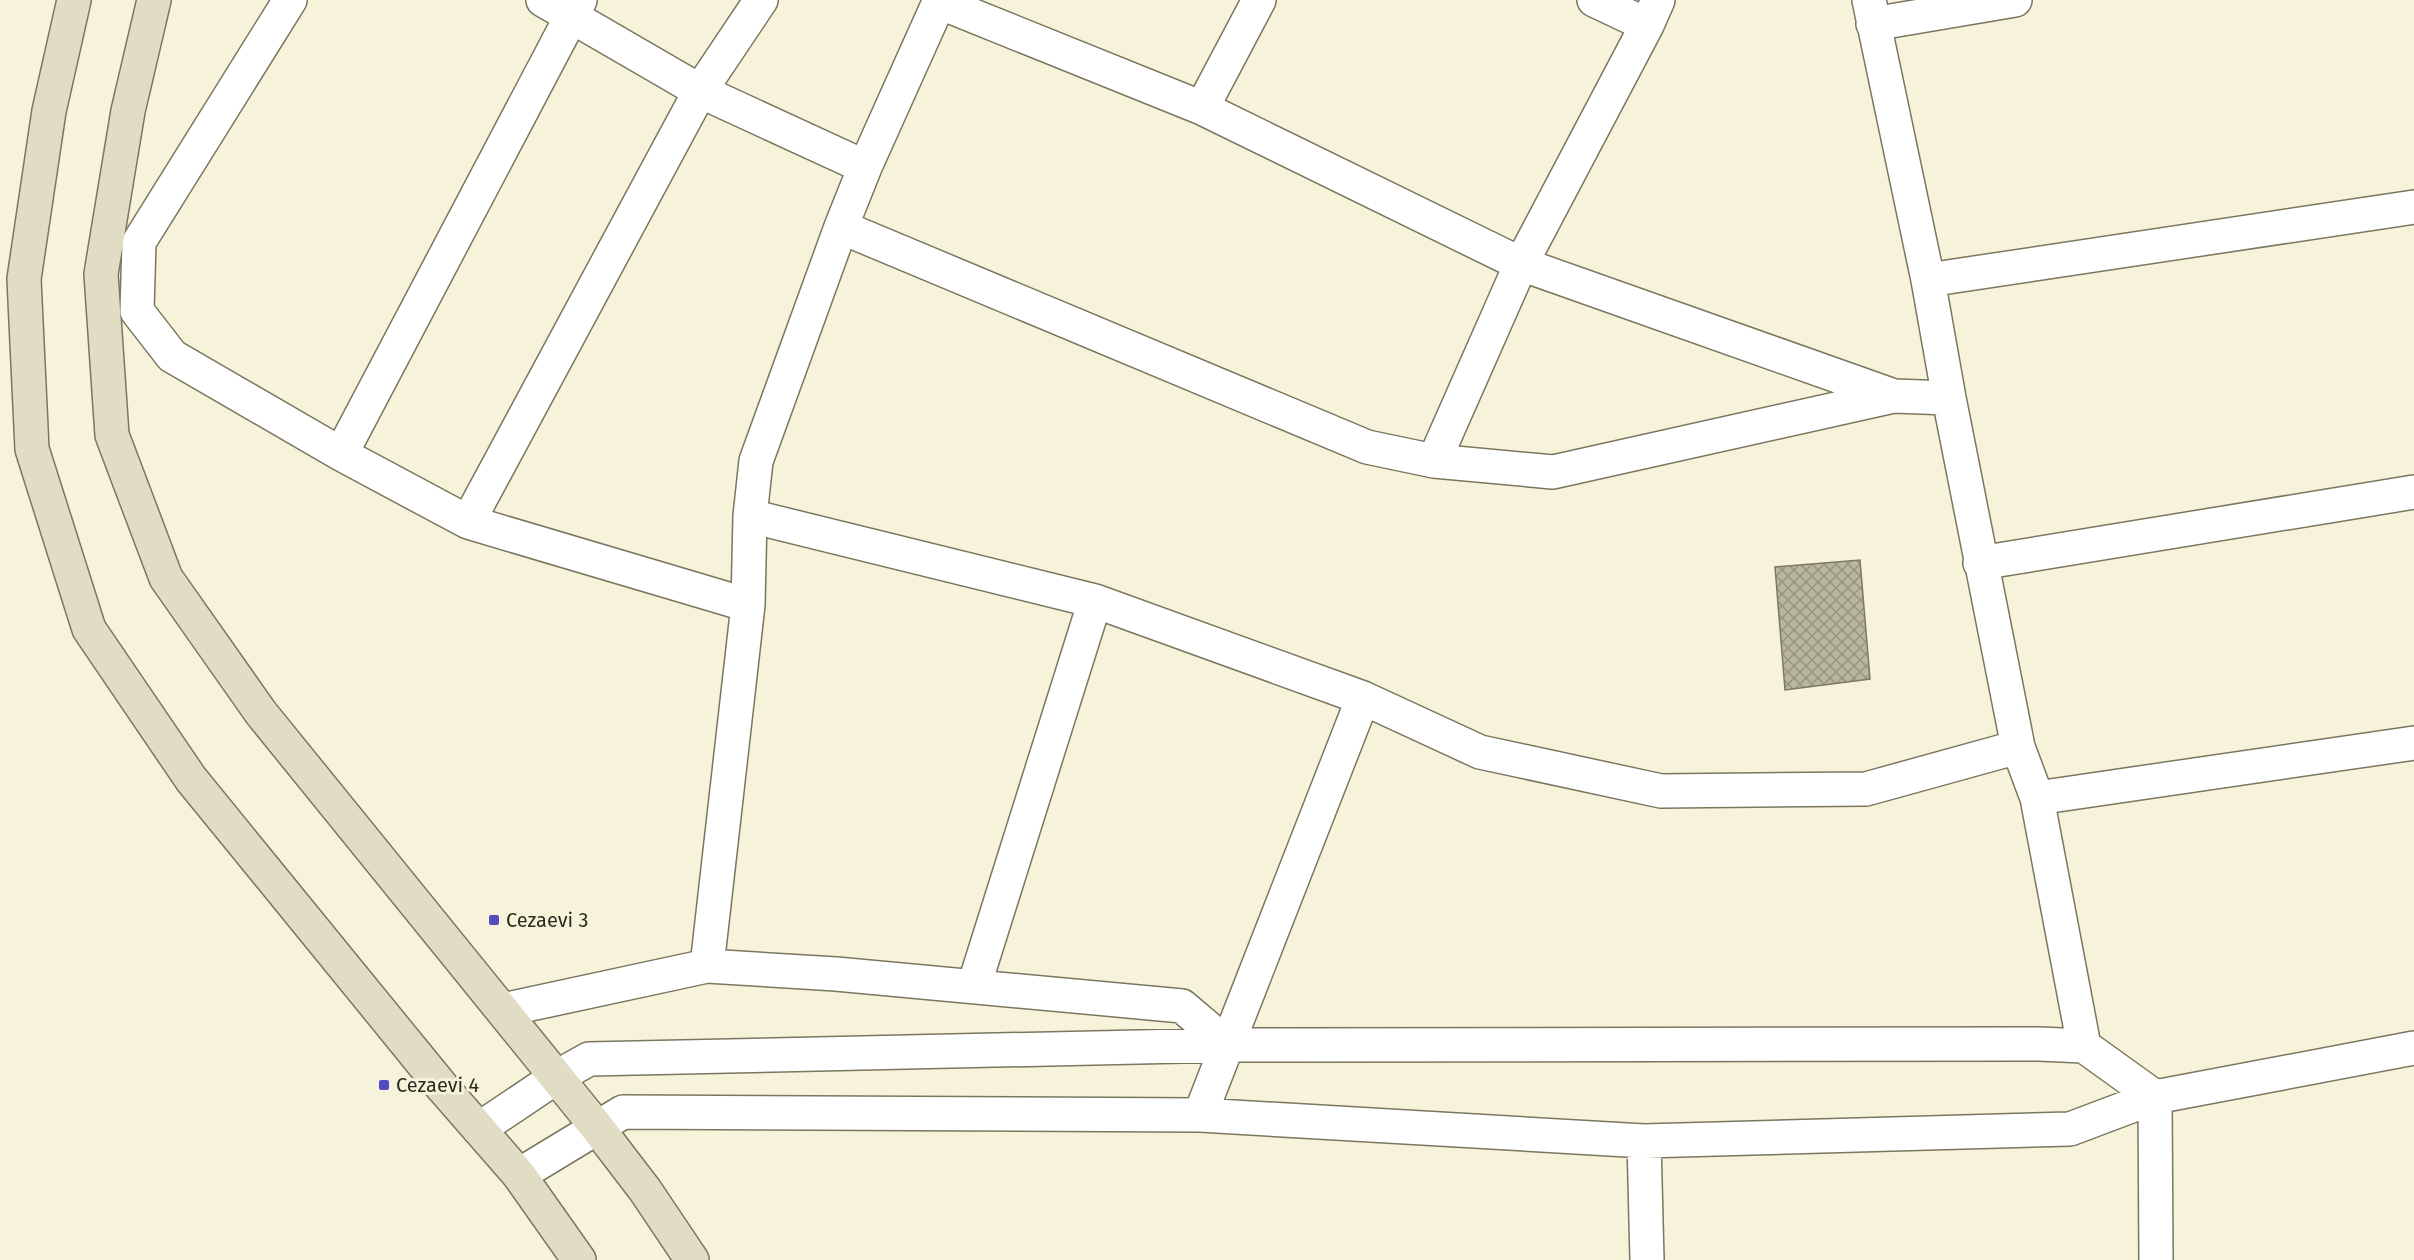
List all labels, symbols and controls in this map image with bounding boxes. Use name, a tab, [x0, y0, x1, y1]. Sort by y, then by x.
place label: Cezaevi 3	[506, 908, 588, 932]
marker: Cezaevi 3	[487, 913, 501, 927]
place label: Cezaevi 4	[396, 1073, 479, 1097]
marker: Cezaevi 4	[377, 1078, 391, 1092]

